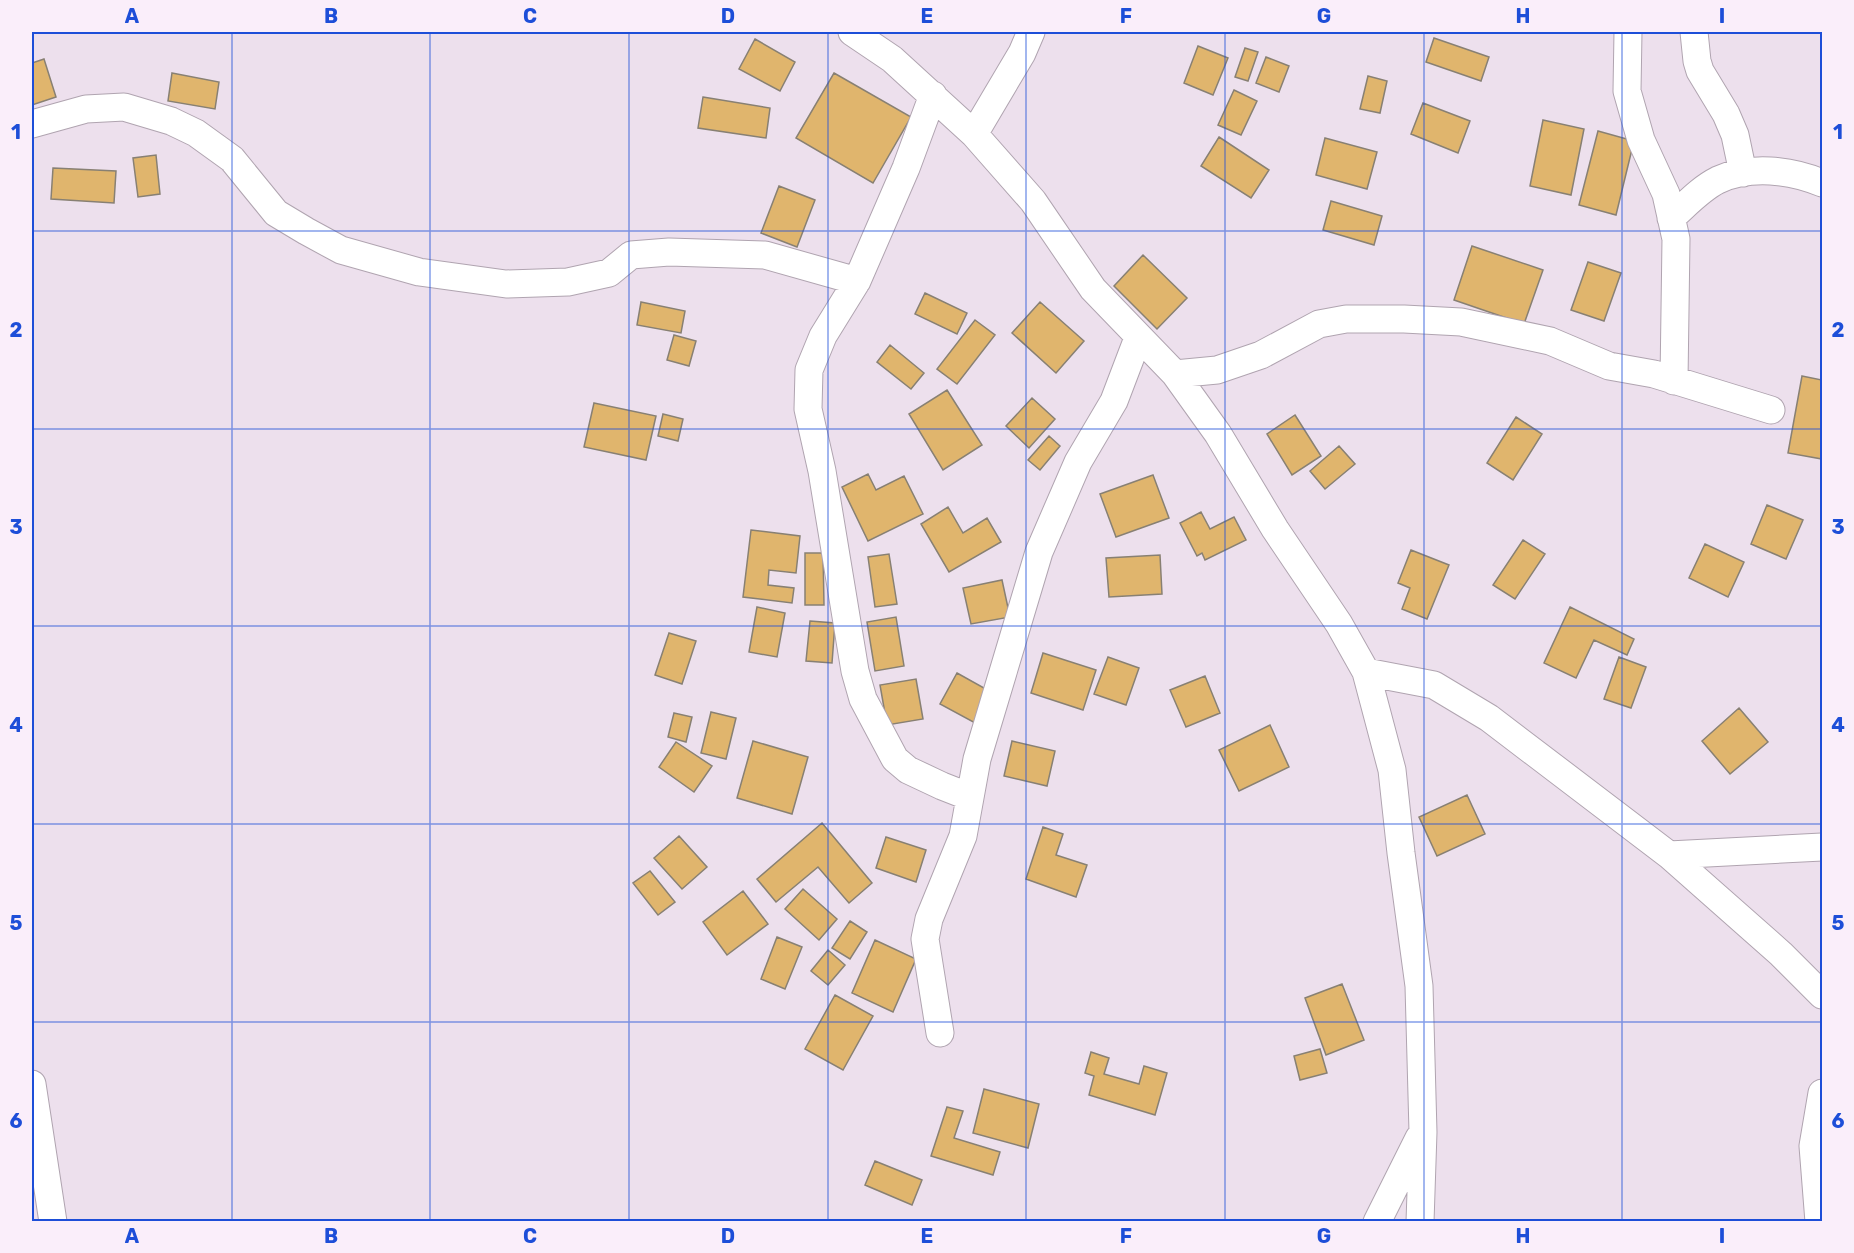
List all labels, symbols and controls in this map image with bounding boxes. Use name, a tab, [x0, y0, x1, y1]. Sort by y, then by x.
text: A	[125, 4, 140, 28]
text: B	[324, 4, 338, 28]
text: C	[523, 4, 537, 28]
text: D	[721, 4, 735, 28]
text: E	[921, 4, 933, 28]
text: F	[1120, 4, 1132, 28]
text: G	[1317, 4, 1331, 28]
text: H	[1516, 4, 1530, 28]
text: I	[1719, 4, 1725, 28]
text: 1	[11, 120, 21, 144]
text: 1	[1833, 120, 1843, 144]
text: 2	[10, 318, 23, 342]
text: 2	[1832, 318, 1845, 342]
text: 3	[9, 515, 23, 539]
text: 3	[1831, 515, 1845, 539]
text: 4	[9, 713, 23, 737]
text: 4	[1831, 713, 1845, 737]
text: 5	[10, 911, 23, 935]
text: 5	[1832, 911, 1845, 935]
text: 6	[9, 1109, 23, 1133]
text: 6	[1831, 1109, 1845, 1133]
text: A	[125, 1224, 140, 1248]
text: B	[324, 1224, 338, 1248]
text: C	[523, 1224, 537, 1248]
text: D	[721, 1224, 735, 1248]
text: E	[921, 1224, 933, 1248]
text: F	[1120, 1224, 1132, 1248]
text: G	[1317, 1224, 1331, 1248]
text: H	[1516, 1224, 1530, 1248]
text: I	[1719, 1224, 1725, 1248]

